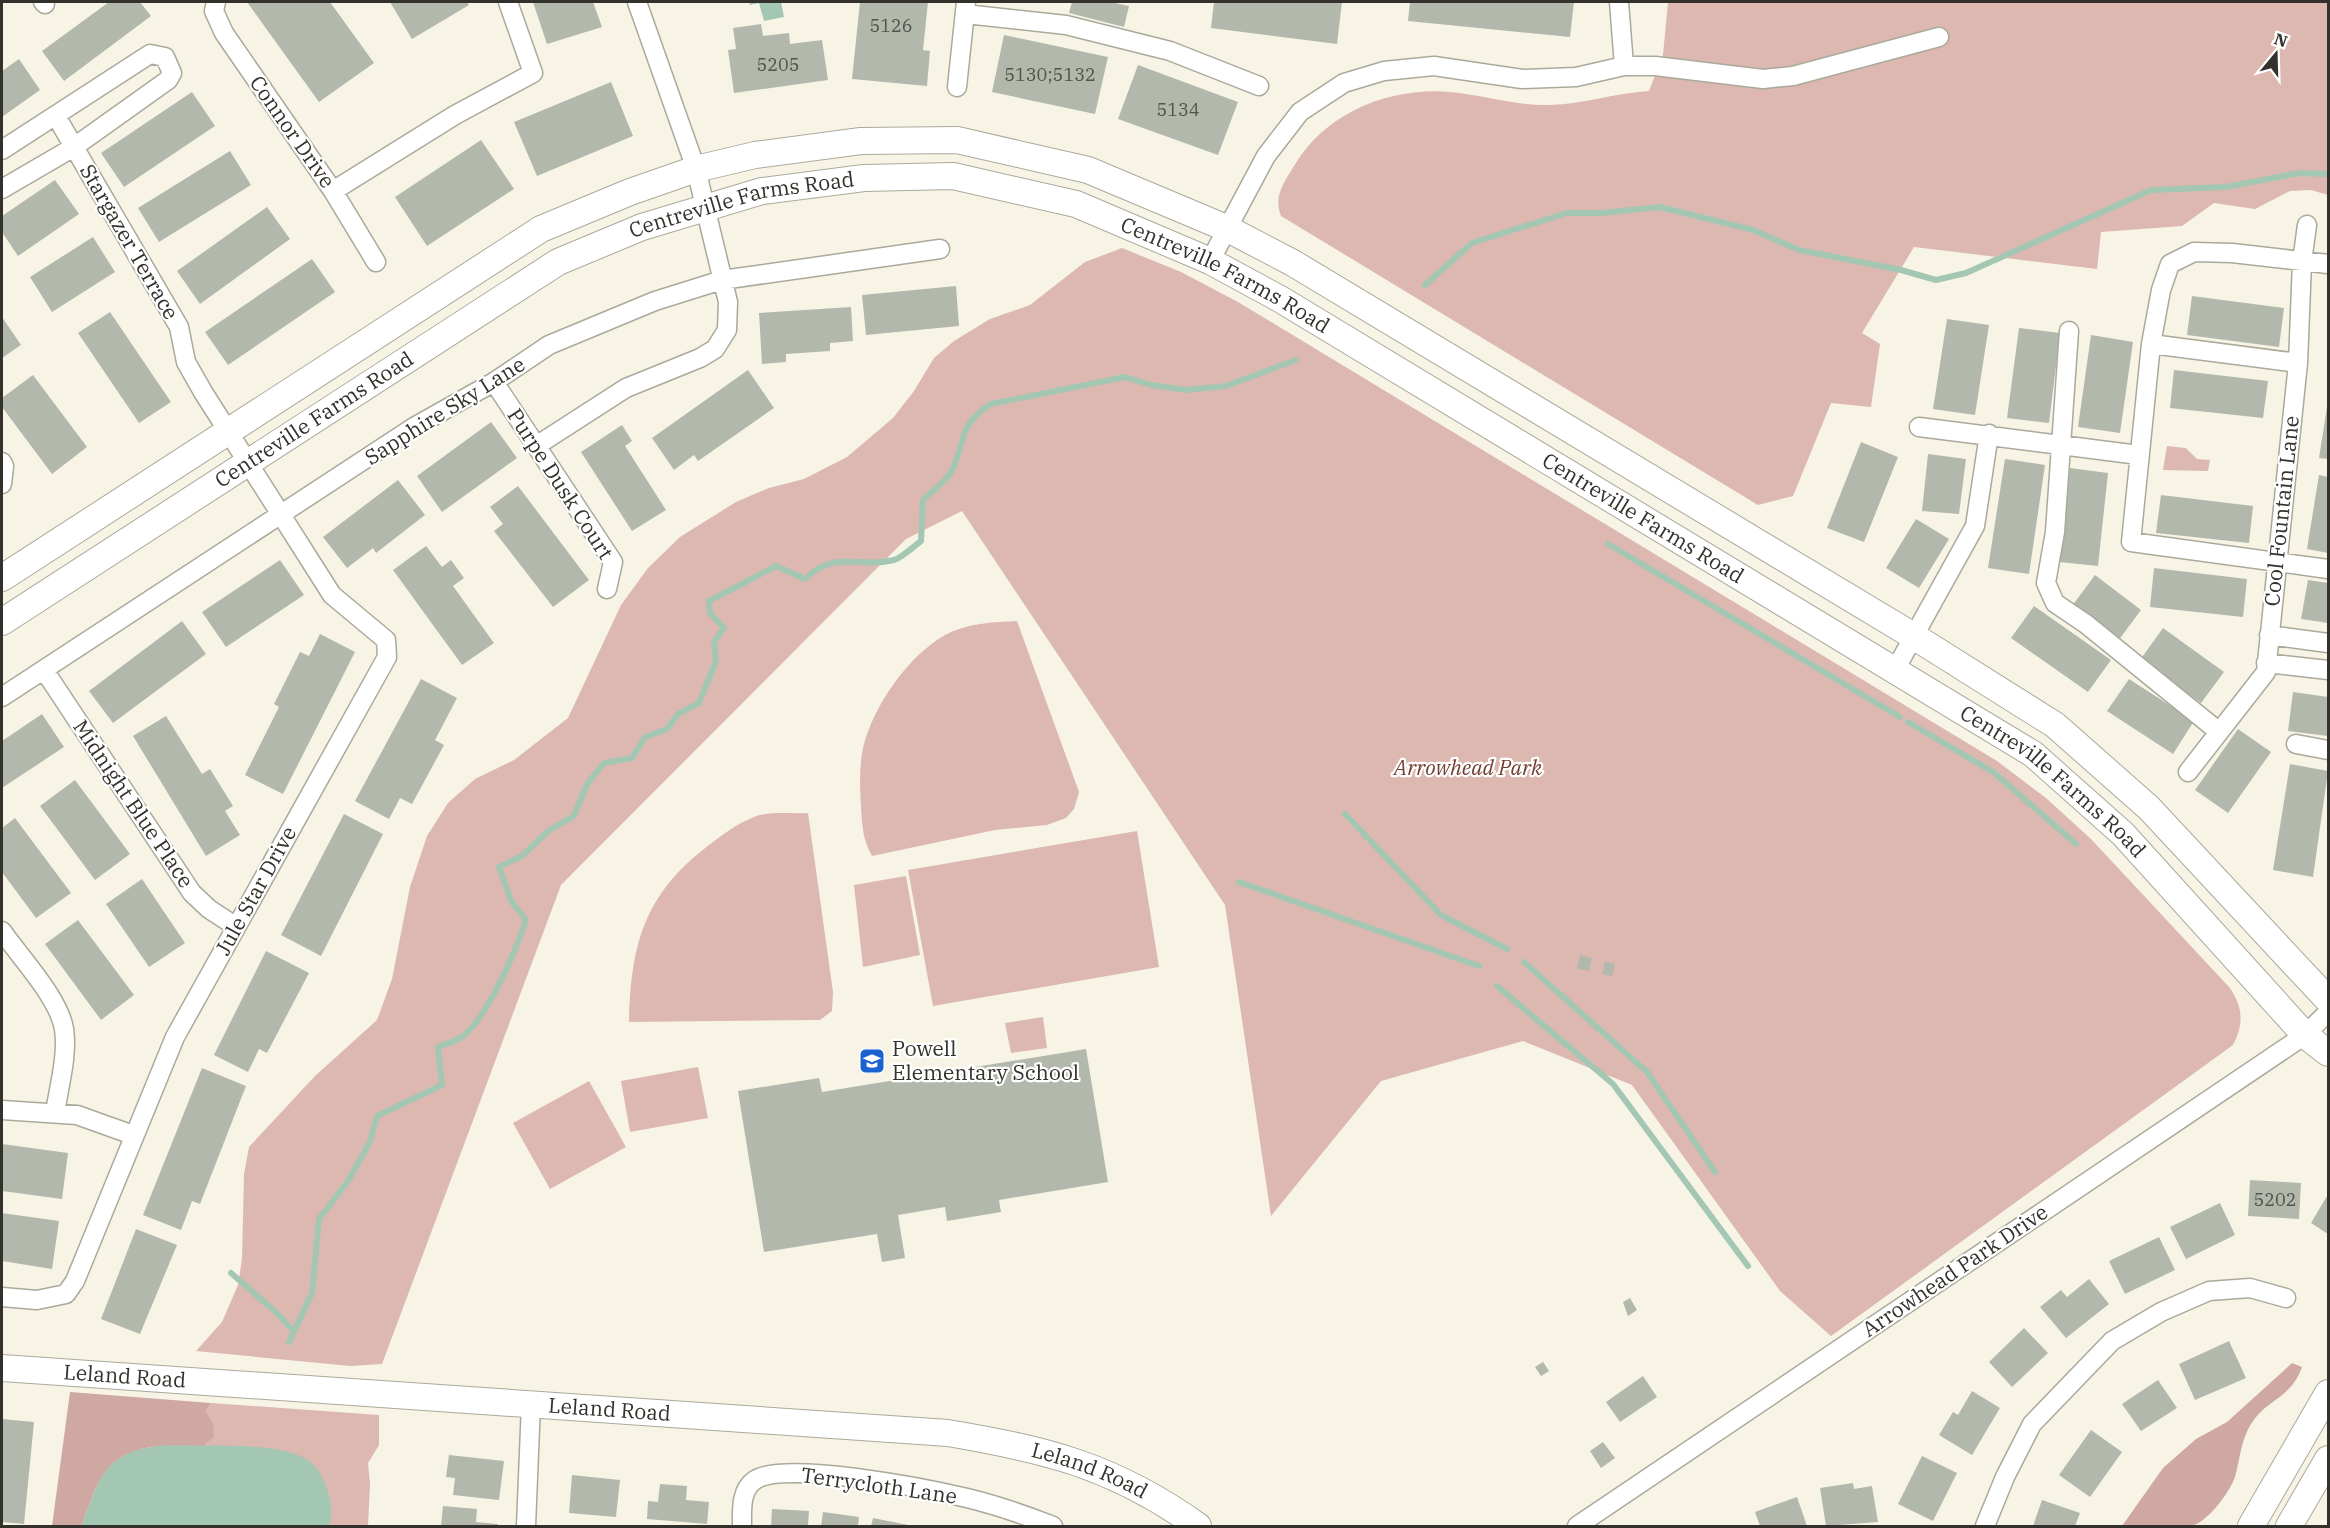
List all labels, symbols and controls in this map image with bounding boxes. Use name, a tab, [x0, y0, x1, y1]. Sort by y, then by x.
house number: 5126	[869, 14, 913, 37]
north arrow	[2246, 24, 2306, 84]
text: N	[2272, 28, 2290, 51]
house number: 5205	[756, 53, 800, 76]
house number: 5130;5132	[1004, 63, 1096, 86]
street label: Connor Drive	[244, 70, 342, 193]
house number: 5134	[1156, 98, 1200, 121]
street label: Stargazer Terrace	[74, 159, 186, 324]
street label: Centreville Farms Road	[624, 164, 856, 244]
street label: Centreville Farms Road	[1117, 210, 1336, 339]
street label: Centreville Farms Road	[209, 344, 418, 494]
street label: Sapphire Sky Lane	[359, 350, 530, 471]
street label: Purpe Dusk Court	[501, 402, 620, 564]
street label: Cool Fountain Lane	[2257, 414, 2305, 608]
street label: Centreville Farms Road	[1537, 446, 1750, 589]
street label: Centreville Farms Road	[1955, 698, 2153, 863]
street label: Midnight Blue Place	[67, 714, 200, 893]
park label: Arrowhead Park	[1392, 753, 1543, 781]
street label: Jule Star Drive	[208, 821, 302, 960]
place label: Powell Elementary School	[892, 1034, 1079, 1086]
school or university icon: Powell Elementary School	[857, 1046, 887, 1076]
house number: 5202	[2253, 1188, 2297, 1211]
street label: Arrowhead Park Drive	[1856, 1197, 2053, 1343]
street label: Leland Road	[63, 1357, 187, 1394]
street label: Leland Road	[547, 1391, 672, 1427]
street label: Leland Road	[1029, 1435, 1153, 1505]
street label: Terrycloth Lane	[799, 1460, 959, 1510]

